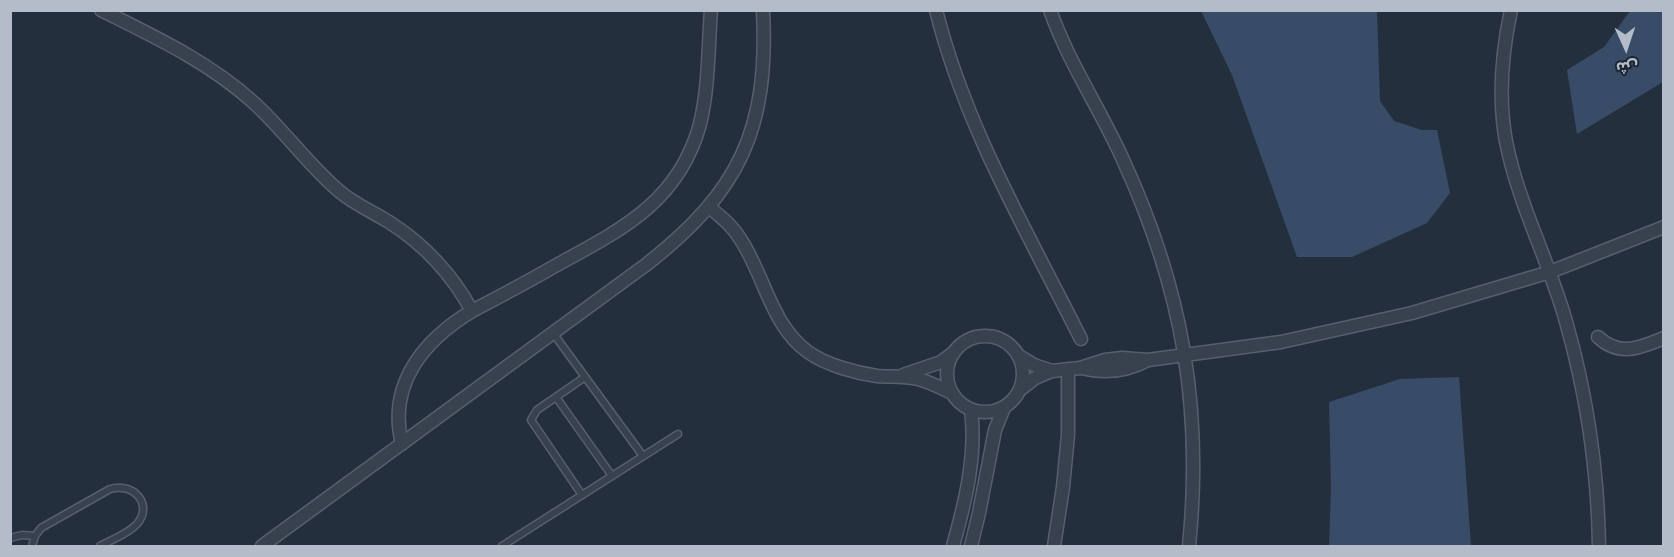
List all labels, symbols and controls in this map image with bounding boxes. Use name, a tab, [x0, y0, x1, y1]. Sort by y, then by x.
north arrow	[1596, 18, 1656, 78]
text: ش	[1616, 56, 1638, 77]

